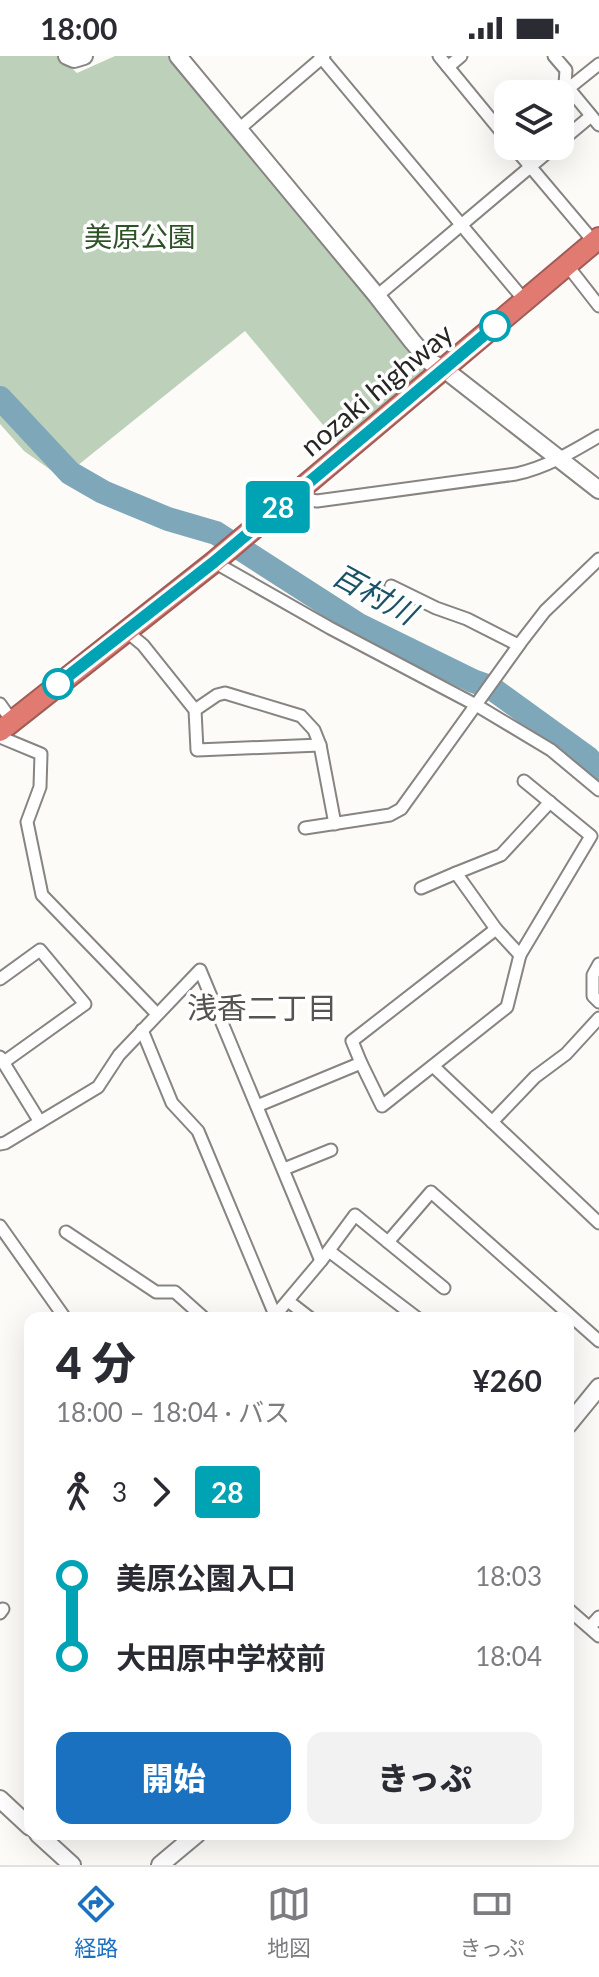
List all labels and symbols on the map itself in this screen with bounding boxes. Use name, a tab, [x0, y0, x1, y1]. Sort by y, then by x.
park label: 美原公園	[84, 219, 196, 253]
unlabelled marker	[480, 311, 510, 341]
street label: nozaki highway	[293, 315, 459, 463]
line badge: 28	[242, 481, 314, 533]
water label: 百村川	[327, 555, 426, 632]
unlabelled marker	[43, 669, 73, 699]
district label: 浅香二丁目	[187, 989, 337, 1025]

